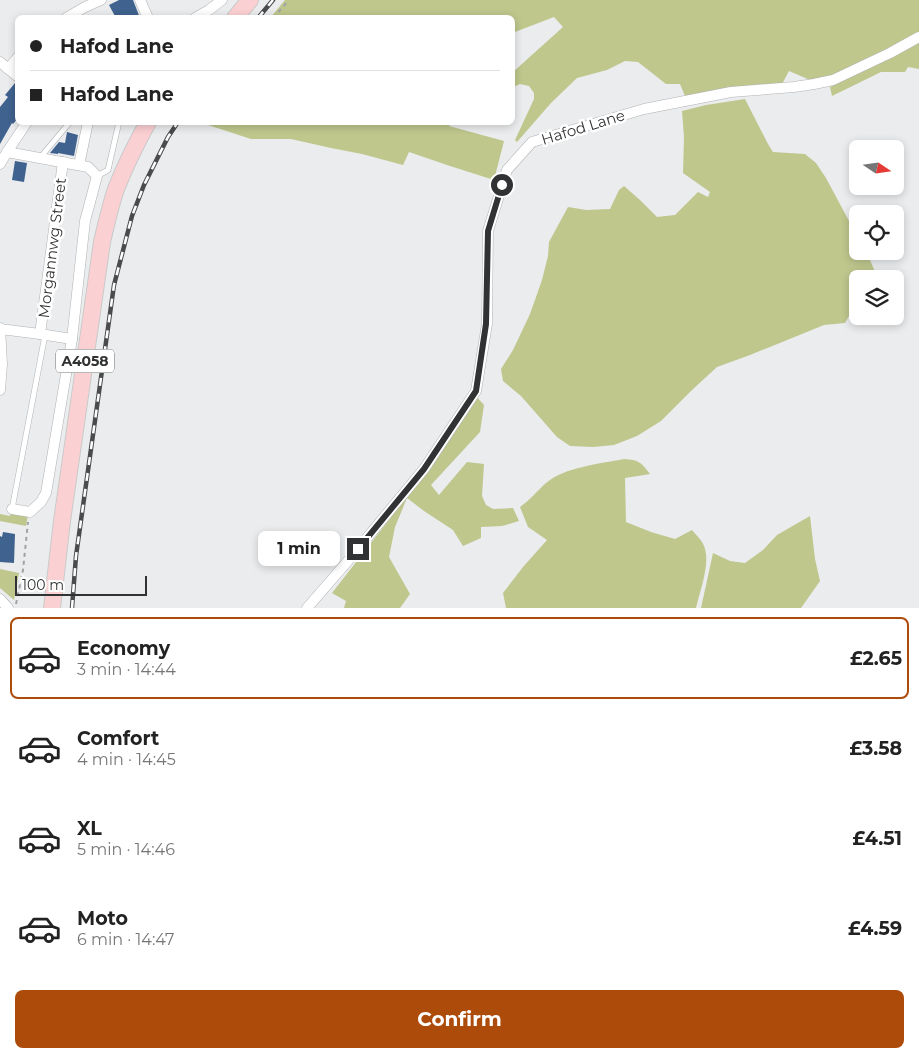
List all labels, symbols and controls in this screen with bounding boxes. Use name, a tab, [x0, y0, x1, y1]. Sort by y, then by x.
text: Hafod Lane	[60, 35, 174, 58]
text: Hafod Lane	[60, 83, 174, 106]
street label: Hafod Lane	[539, 105, 627, 149]
north arrow	[849, 140, 904, 195]
map controls	[849, 140, 904, 325]
route start	[491, 174, 513, 196]
street label: Morgannwg Street	[34, 177, 70, 319]
button: locate	[849, 205, 904, 260]
button: layers	[849, 270, 904, 325]
road number: A4058	[56, 350, 114, 372]
callout: 1 min	[258, 532, 340, 566]
route end	[347, 538, 369, 560]
text: 1 min	[277, 539, 321, 558]
scale bar	[15, 573, 148, 596]
text: 100 m	[22, 576, 64, 594]
icon: car	[17, 636, 62, 681]
text: Economy	[77, 637, 170, 660]
text: £2.65	[850, 647, 902, 670]
text: 3 min · 14:44	[77, 660, 176, 679]
icon: car	[17, 726, 62, 771]
text: Comfort	[77, 727, 159, 750]
text: £3.58	[849, 737, 902, 760]
text: 4 min · 14:45	[77, 750, 176, 769]
icon: car	[17, 816, 62, 861]
text: XL	[77, 817, 102, 840]
text: £4.51	[853, 827, 902, 850]
text: 5 min · 14:46	[77, 840, 175, 859]
icon: car	[17, 906, 62, 951]
text: Moto	[77, 907, 128, 930]
text: £4.59	[848, 917, 902, 940]
text: 6 min · 14:47	[77, 930, 175, 949]
button: Confirm	[15, 990, 904, 1048]

